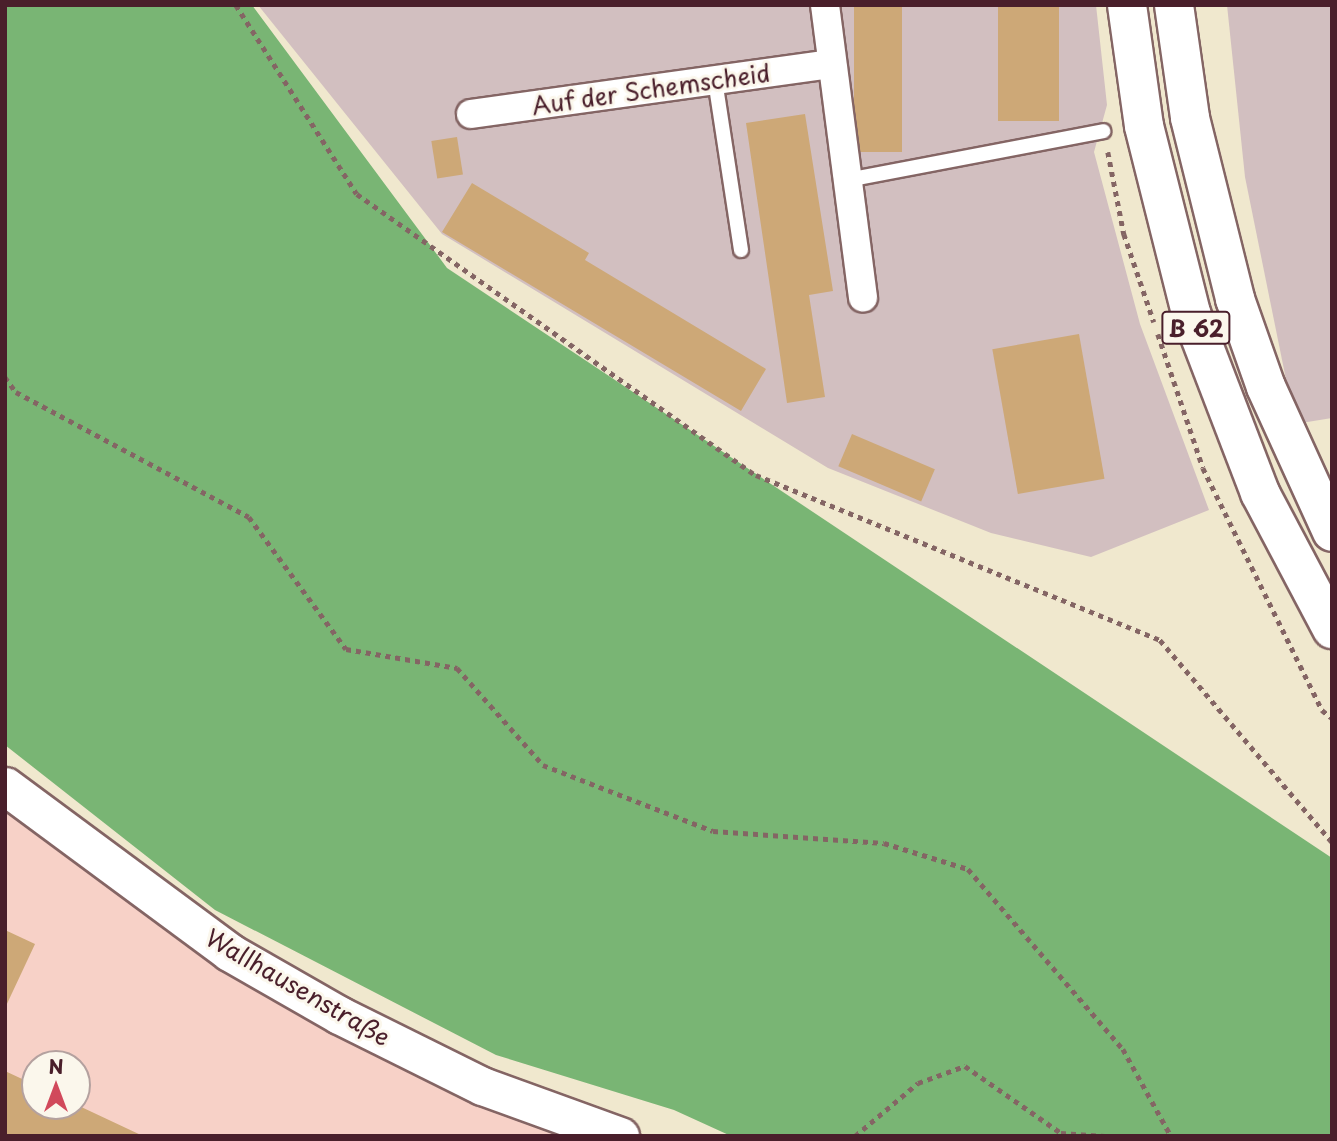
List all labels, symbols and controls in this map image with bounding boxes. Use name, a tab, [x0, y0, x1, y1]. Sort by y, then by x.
street label: Auf der Schemscheid	[529, 58, 773, 120]
road number: B 62	[1161, 308, 1231, 348]
street label: Wallhausenstraße	[201, 922, 395, 1052]
north arrow	[21, 1050, 91, 1120]
text: N	[48, 1052, 64, 1080]

